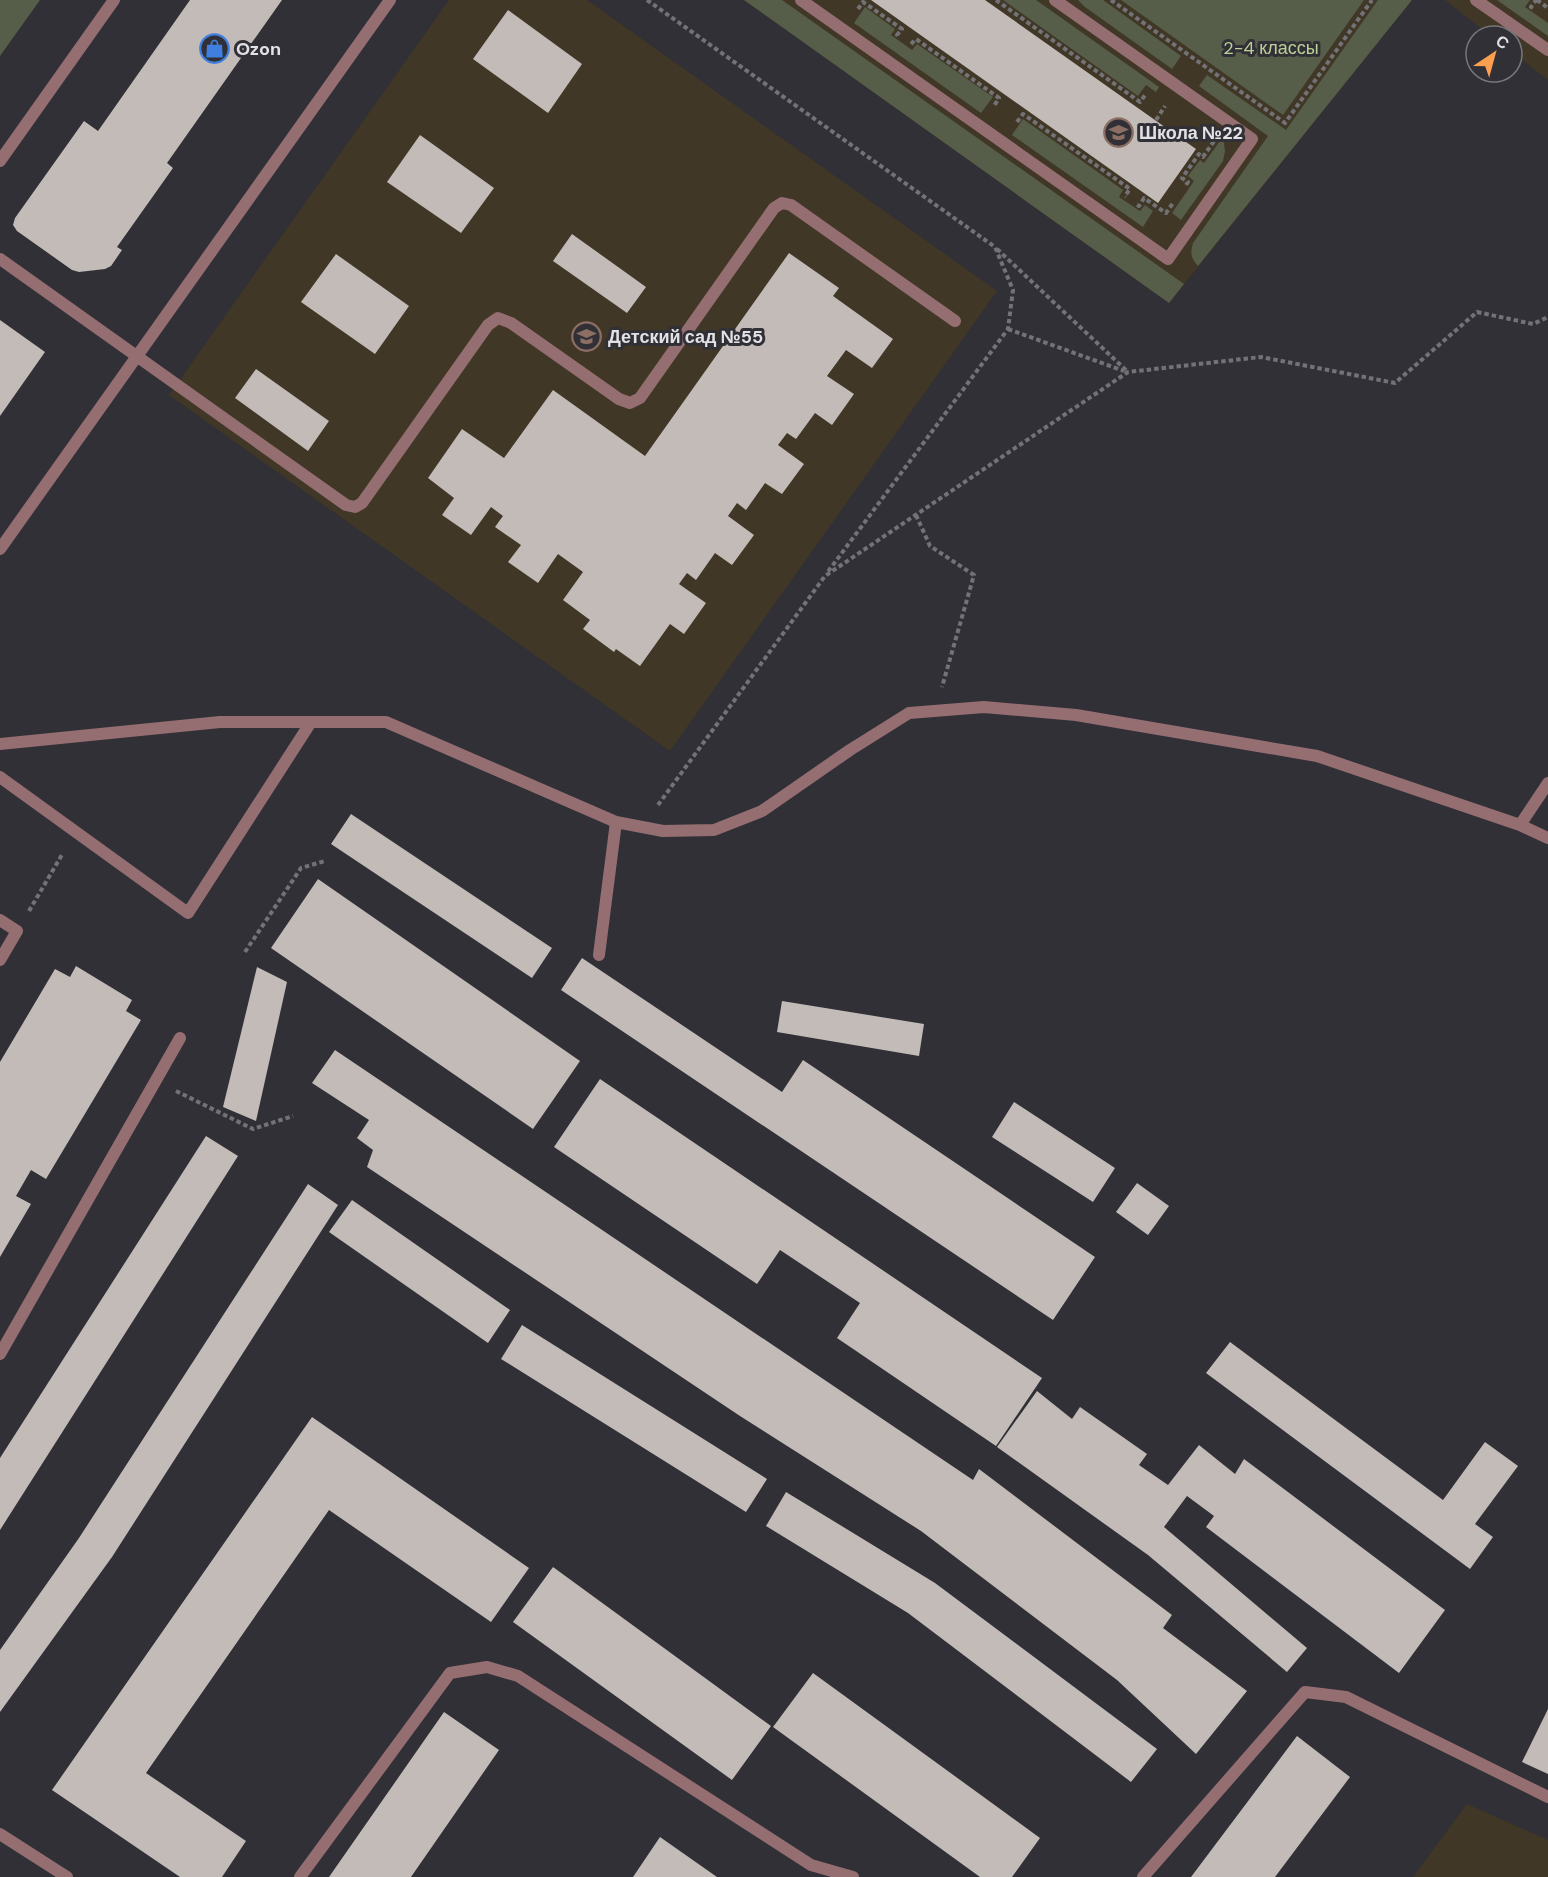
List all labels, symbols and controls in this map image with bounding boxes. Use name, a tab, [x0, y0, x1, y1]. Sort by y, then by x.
north arrow	[1464, 24, 1524, 84]
text: С	[1492, 30, 1514, 54]
shop icon: Ozon	[199, 33, 231, 65]
park label: 2-4 классы	[1223, 36, 1319, 60]
place label: Ozon	[236, 37, 281, 61]
school or university icon: Школа №22	[1102, 117, 1134, 149]
place label: Школа №22	[1139, 121, 1243, 145]
school or university icon: Детский сад №55	[571, 321, 603, 353]
place label: Детский сад №55	[608, 325, 763, 349]

